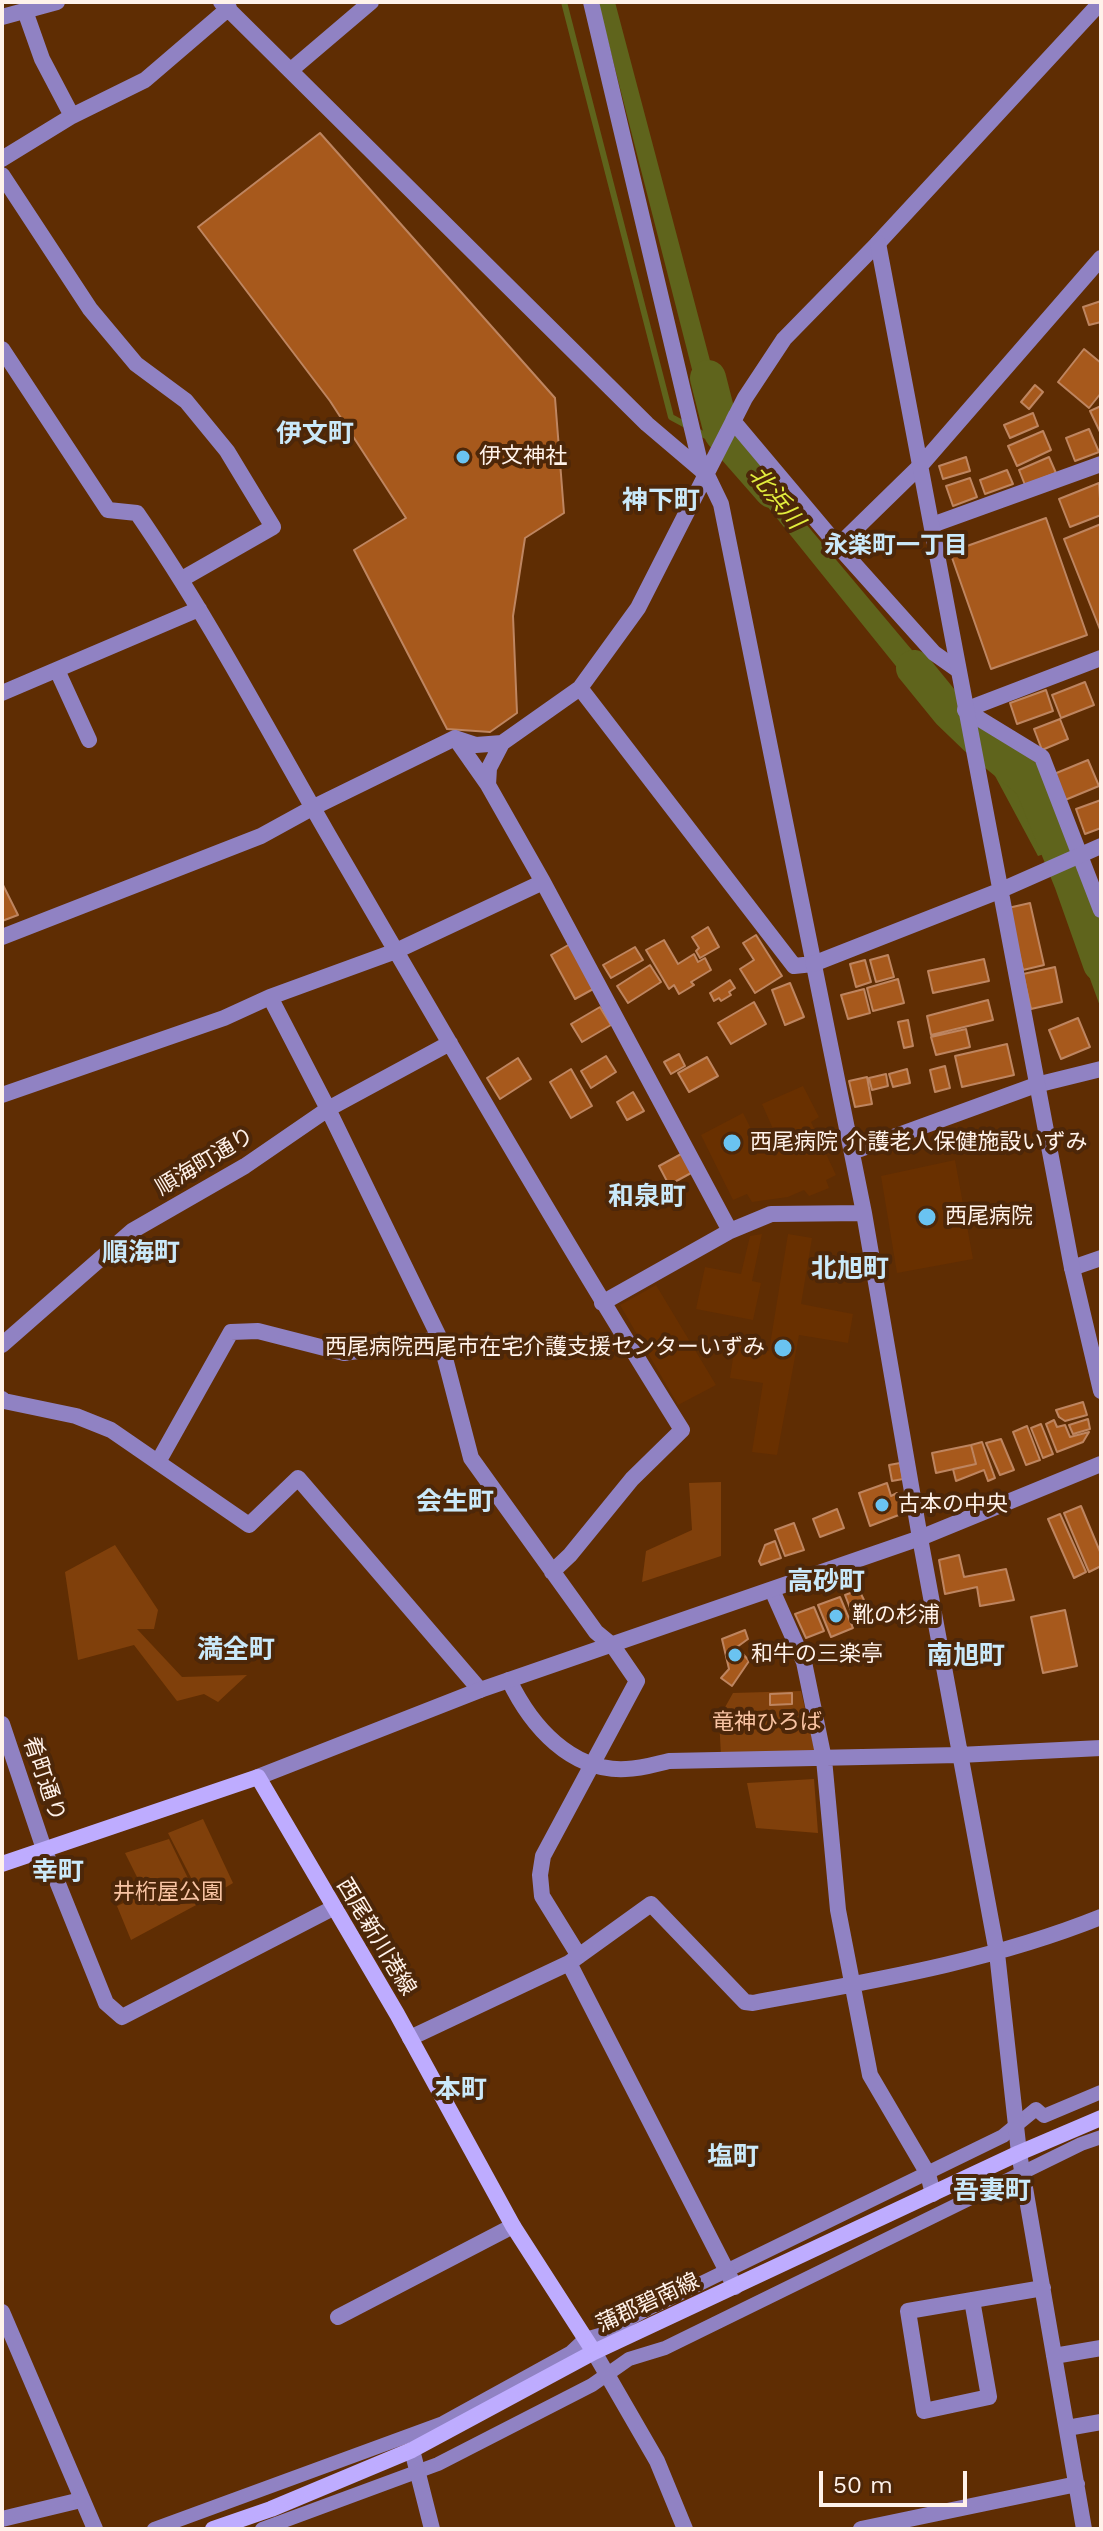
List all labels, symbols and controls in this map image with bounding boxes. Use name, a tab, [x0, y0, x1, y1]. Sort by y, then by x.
district label: 伊文町	[276, 418, 354, 450]
place label: 伊文神社	[479, 444, 567, 470]
marker: 伊文神社	[454, 448, 472, 466]
water label: 北浜川	[742, 461, 810, 535]
district label: 神下町	[622, 485, 700, 517]
district label: 永楽町一丁目	[824, 532, 968, 560]
street label: 順海町通り	[151, 1122, 259, 1202]
place label: 西尾病院 介護老人保健施設いずみ	[750, 1130, 1088, 1156]
marker: 西尾病院 介護老人保健施設いずみ	[721, 1132, 743, 1154]
district label: 和泉町	[608, 1181, 686, 1213]
place label: 西尾病院	[945, 1204, 1033, 1230]
marker: 西尾病院	[916, 1206, 938, 1228]
district label: 順海町	[102, 1237, 180, 1269]
district label: 北旭町	[811, 1253, 889, 1285]
place label: 西尾病院西尾市在宅介護支援センターいずみ	[325, 1335, 765, 1361]
marker: 西尾病院西尾市在宅介護支援センターいずみ	[772, 1337, 794, 1359]
district label: 会生町	[416, 1486, 494, 1518]
place label: 古本の中央	[898, 1492, 1008, 1518]
marker: 古本の中央	[873, 1496, 891, 1514]
district label: 高砂町	[787, 1566, 865, 1598]
place label: 靴の杉浦	[852, 1603, 940, 1629]
marker: 靴の杉浦	[827, 1607, 845, 1625]
district label: 満全町	[197, 1634, 275, 1666]
district label: 南旭町	[927, 1640, 1005, 1672]
place label: 和牛の三楽亭	[751, 1642, 883, 1668]
marker: 和牛の三楽亭	[726, 1646, 744, 1664]
park label: 竜神ひろば	[712, 1710, 822, 1736]
street label: 肴町通り	[17, 1733, 71, 1825]
district label: 幸町	[32, 1856, 84, 1888]
street label: 西尾新川港線	[331, 1874, 421, 2000]
park label: 井桁屋公園	[113, 1880, 223, 1906]
district label: 本町	[435, 2074, 487, 2106]
district label: 塩町	[707, 2141, 759, 2173]
district label: 吾妻町	[953, 2175, 1031, 2207]
street label: 蒲郡碧南線	[593, 2268, 703, 2338]
scale bar	[823, 2455, 971, 2505]
text: 50 m	[833, 2471, 893, 2499]

